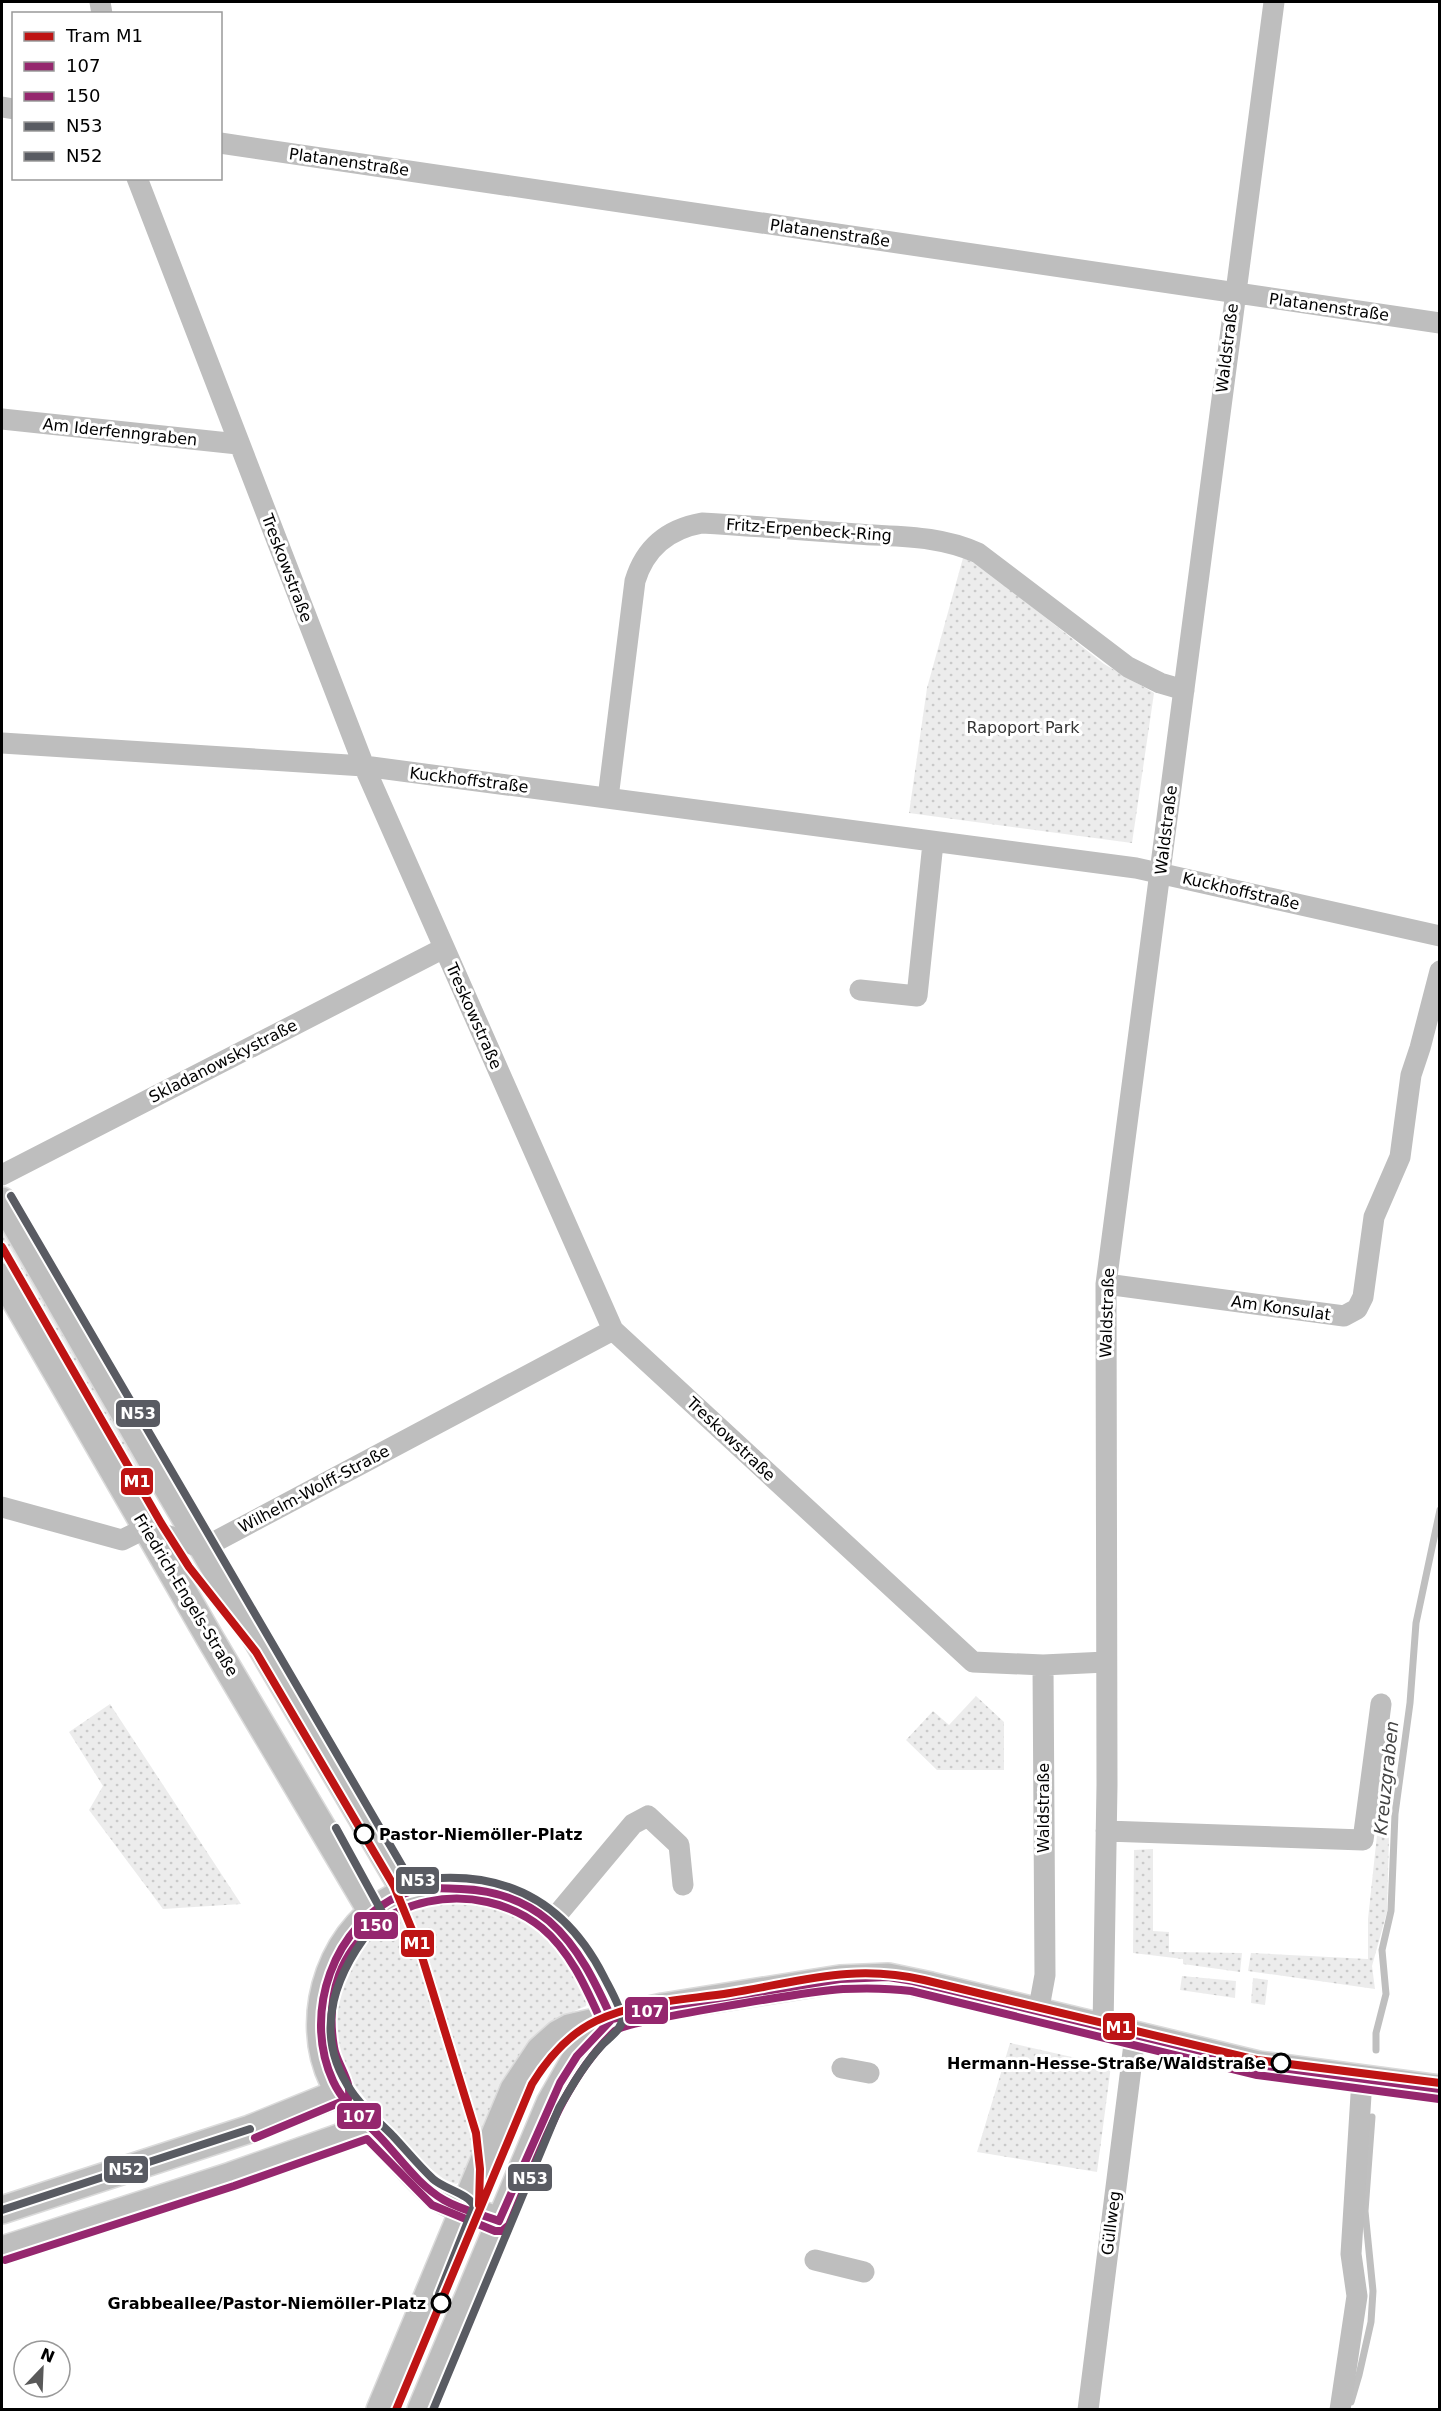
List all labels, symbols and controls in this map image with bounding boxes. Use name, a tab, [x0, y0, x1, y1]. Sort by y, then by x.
legend	[12, 12, 222, 180]
text: Tram M1	[65, 25, 143, 46]
text: 107	[66, 55, 100, 76]
text: 150	[66, 85, 100, 106]
text: N53	[66, 115, 102, 136]
street label: Platanenstraße	[288, 144, 410, 180]
text: N52	[66, 145, 102, 166]
street label: Platanenstraße	[769, 215, 891, 251]
street label: Platanenstraße	[1268, 289, 1390, 325]
street label: Waldstraße	[1212, 302, 1242, 394]
street label: Am Iderfenngraben	[42, 414, 198, 450]
street label: Treskowstraße	[257, 510, 316, 625]
street label: Fritz-Erpenbeck-Ring	[726, 515, 892, 545]
park label: Rapoport Park	[967, 718, 1080, 737]
street label: Kuckhoffstraße	[408, 763, 530, 797]
street label: Waldstraße	[1151, 784, 1181, 876]
street label: Kuckhoffstraße	[1181, 868, 1301, 914]
street label: Treskowstraße	[442, 959, 506, 1072]
street label: Skladanowskystraße	[146, 1015, 300, 1107]
street label: Waldstraße	[1096, 1268, 1118, 1358]
street label: Am Konsulat	[1230, 1292, 1332, 1324]
street label: Treskowstraße	[682, 1392, 779, 1485]
line badge: N53	[115, 1399, 161, 1428]
text: N53	[120, 1404, 156, 1423]
street label: Wilhelm-Wolff-Straße	[235, 1441, 393, 1537]
line badge: M1	[120, 1467, 154, 1496]
text: M1	[123, 1472, 151, 1491]
street label: Friedrich-Engels-Straße	[130, 1510, 242, 1680]
water label: Kreuzgraben	[1370, 1720, 1402, 1836]
street label: Waldstraße	[1034, 1763, 1053, 1853]
marker: Pastor-Niemöller-Platz	[354, 1824, 374, 1844]
place label: Pastor-Niemöller-Platz	[379, 1825, 583, 1844]
line badge: N53	[395, 1866, 440, 1895]
text: N53	[400, 1871, 436, 1890]
line badge: 150	[353, 1911, 399, 1940]
text: 150	[359, 1916, 393, 1935]
line badge: M1	[400, 1929, 435, 1958]
text: M1	[403, 1934, 431, 1953]
line badge: 107	[624, 1996, 669, 2025]
text: 107	[630, 2002, 664, 2021]
line badge: M1	[1102, 2012, 1136, 2041]
text: M1	[1105, 2018, 1133, 2037]
marker: Hermann-Hesse-Straße/Waldstraße	[1271, 2053, 1291, 2073]
place label: Hermann-Hesse-Straße/Waldstraße	[947, 2054, 1266, 2073]
line badge: 107	[336, 2102, 382, 2130]
text: 107	[342, 2107, 376, 2126]
line badge: N52	[103, 2155, 149, 2184]
text: N52	[108, 2160, 144, 2179]
line badge: N53	[507, 2163, 553, 2192]
text: N53	[512, 2169, 548, 2188]
street label: Güllweg	[1098, 2190, 1124, 2256]
marker: Grabbeallee/Pastor-Niemöller-Platz	[431, 2293, 451, 2313]
place label: Grabbeallee/Pastor-Niemöller-Platz	[108, 2294, 426, 2313]
north arrow	[12, 2339, 72, 2399]
text: N	[38, 2344, 58, 2367]

